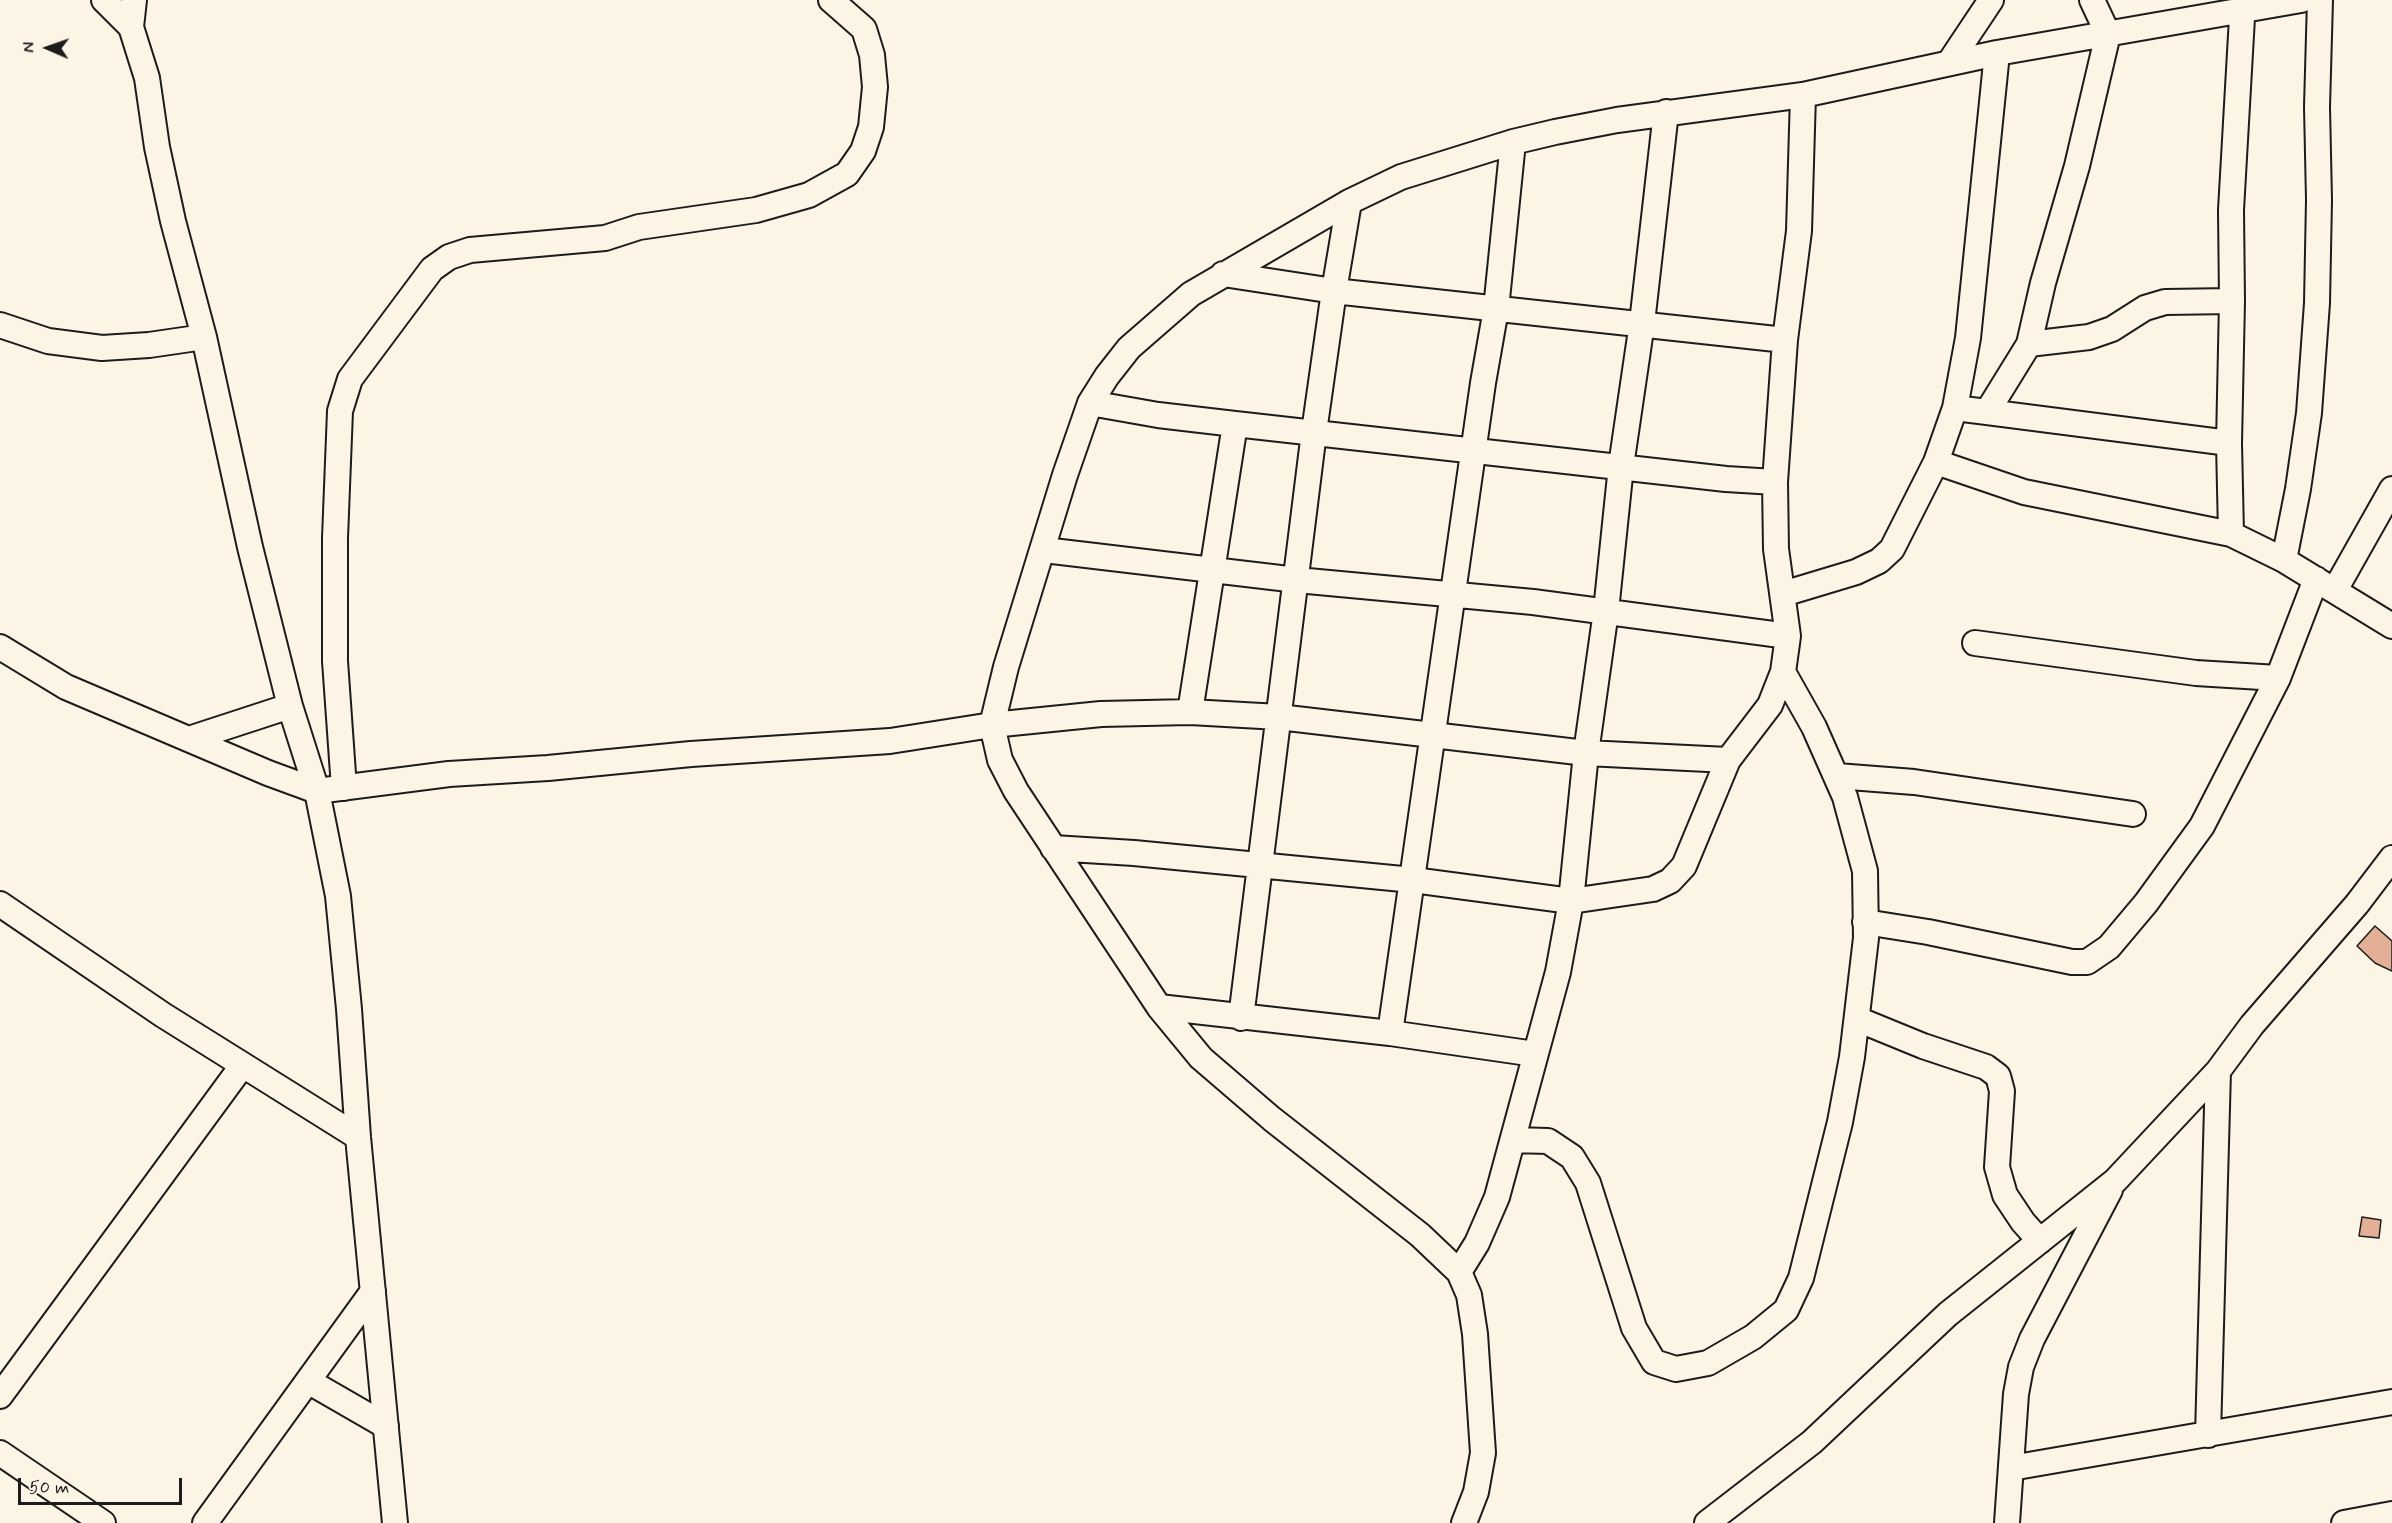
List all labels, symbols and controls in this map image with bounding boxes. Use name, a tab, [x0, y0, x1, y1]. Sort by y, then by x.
north arrow	[18, 18, 78, 78]
text: N	[19, 42, 40, 53]
scale bar	[21, 1466, 184, 1504]
text: 50 m	[29, 1476, 69, 1500]

